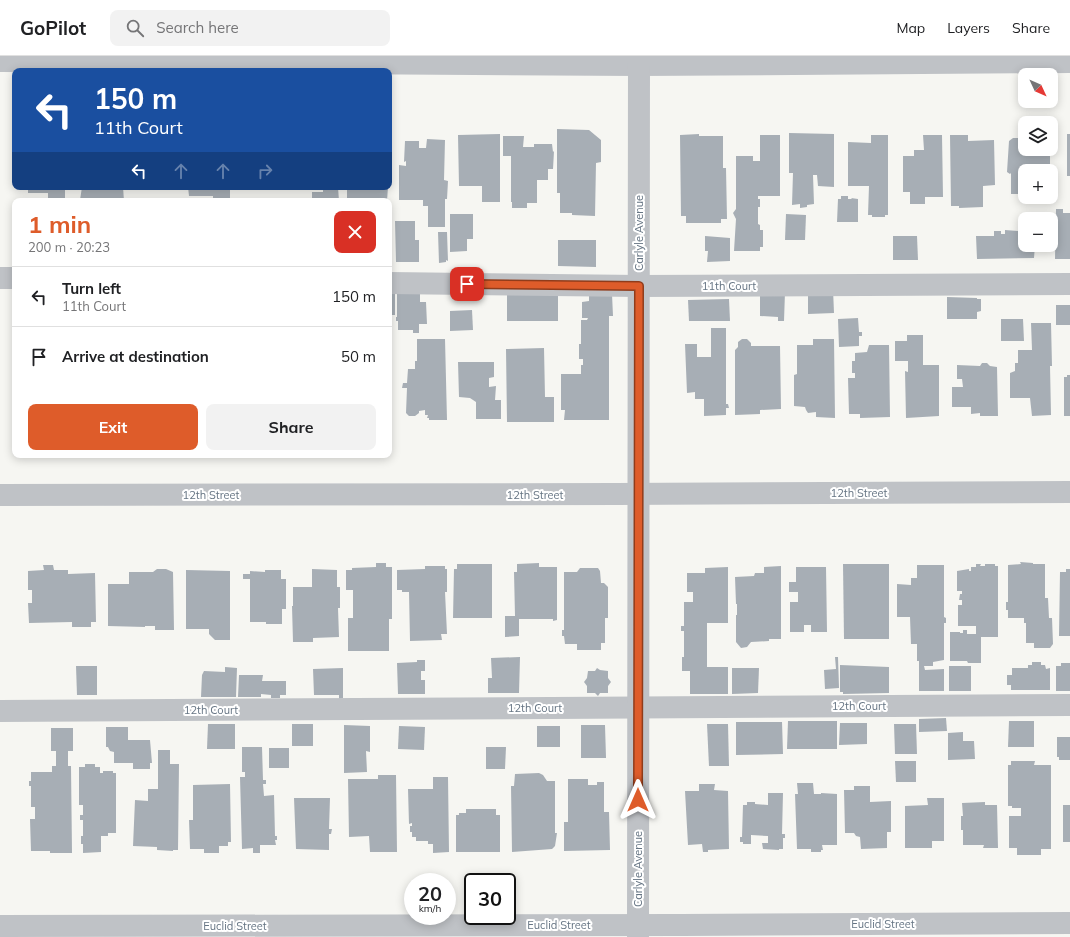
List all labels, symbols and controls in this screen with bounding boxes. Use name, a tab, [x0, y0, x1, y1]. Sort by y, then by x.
search box	[110, 10, 390, 46]
text: GoPilot	[20, 16, 86, 40]
icon: search	[124, 17, 146, 39]
text: Search here	[156, 18, 239, 37]
text: Map	[896, 19, 925, 37]
text: Layers	[947, 19, 990, 37]
text: Share	[1012, 19, 1050, 37]
north arrow	[1018, 68, 1058, 108]
map controls	[1018, 68, 1058, 252]
text: 150 m	[94, 81, 177, 116]
icon: left	[28, 84, 80, 136]
text: 11th Court	[94, 116, 183, 139]
button: layers	[1018, 116, 1058, 156]
icon: left	[128, 160, 150, 182]
icon: ahead	[170, 160, 192, 182]
icon: ahead	[212, 160, 234, 182]
icon: right	[254, 160, 276, 182]
button: +	[1018, 164, 1058, 204]
street label: Carlyle Avenue	[632, 195, 646, 271]
text: 1 min	[28, 209, 91, 239]
button: close	[334, 211, 376, 253]
button: −	[1018, 212, 1058, 252]
text: 200 m · 20:23	[28, 239, 110, 255]
pin	[450, 267, 484, 301]
icon: arrive	[456, 273, 478, 295]
text: Turn left	[62, 279, 121, 298]
street label: 11th Court	[702, 279, 756, 293]
icon: left	[28, 286, 50, 308]
text: 150 m	[332, 287, 376, 306]
text: 11th Court	[62, 298, 126, 314]
icon: arrive	[28, 346, 50, 368]
text: Arrive at destination	[62, 347, 209, 366]
text: 50 m	[341, 347, 376, 366]
button: Exit	[28, 404, 198, 450]
button: Share	[206, 404, 376, 450]
street label: 12th Street	[831, 486, 888, 500]
street label: 12th Street	[183, 488, 240, 502]
street label: 12th Street	[507, 488, 564, 502]
street label: 12th Court	[832, 699, 886, 713]
street label: 12th Court	[508, 701, 562, 715]
street label: 12th Court	[184, 703, 238, 717]
position arrow	[617, 779, 659, 821]
street label: Carlyle Avenue	[631, 831, 645, 907]
speed limit sign: 30	[464, 873, 516, 925]
text: 20	[418, 881, 442, 906]
text: km/h	[419, 902, 441, 915]
street label: Euclid Street	[851, 917, 915, 931]
street label: Euclid Street	[527, 918, 591, 932]
street label: Euclid Street	[203, 919, 267, 933]

